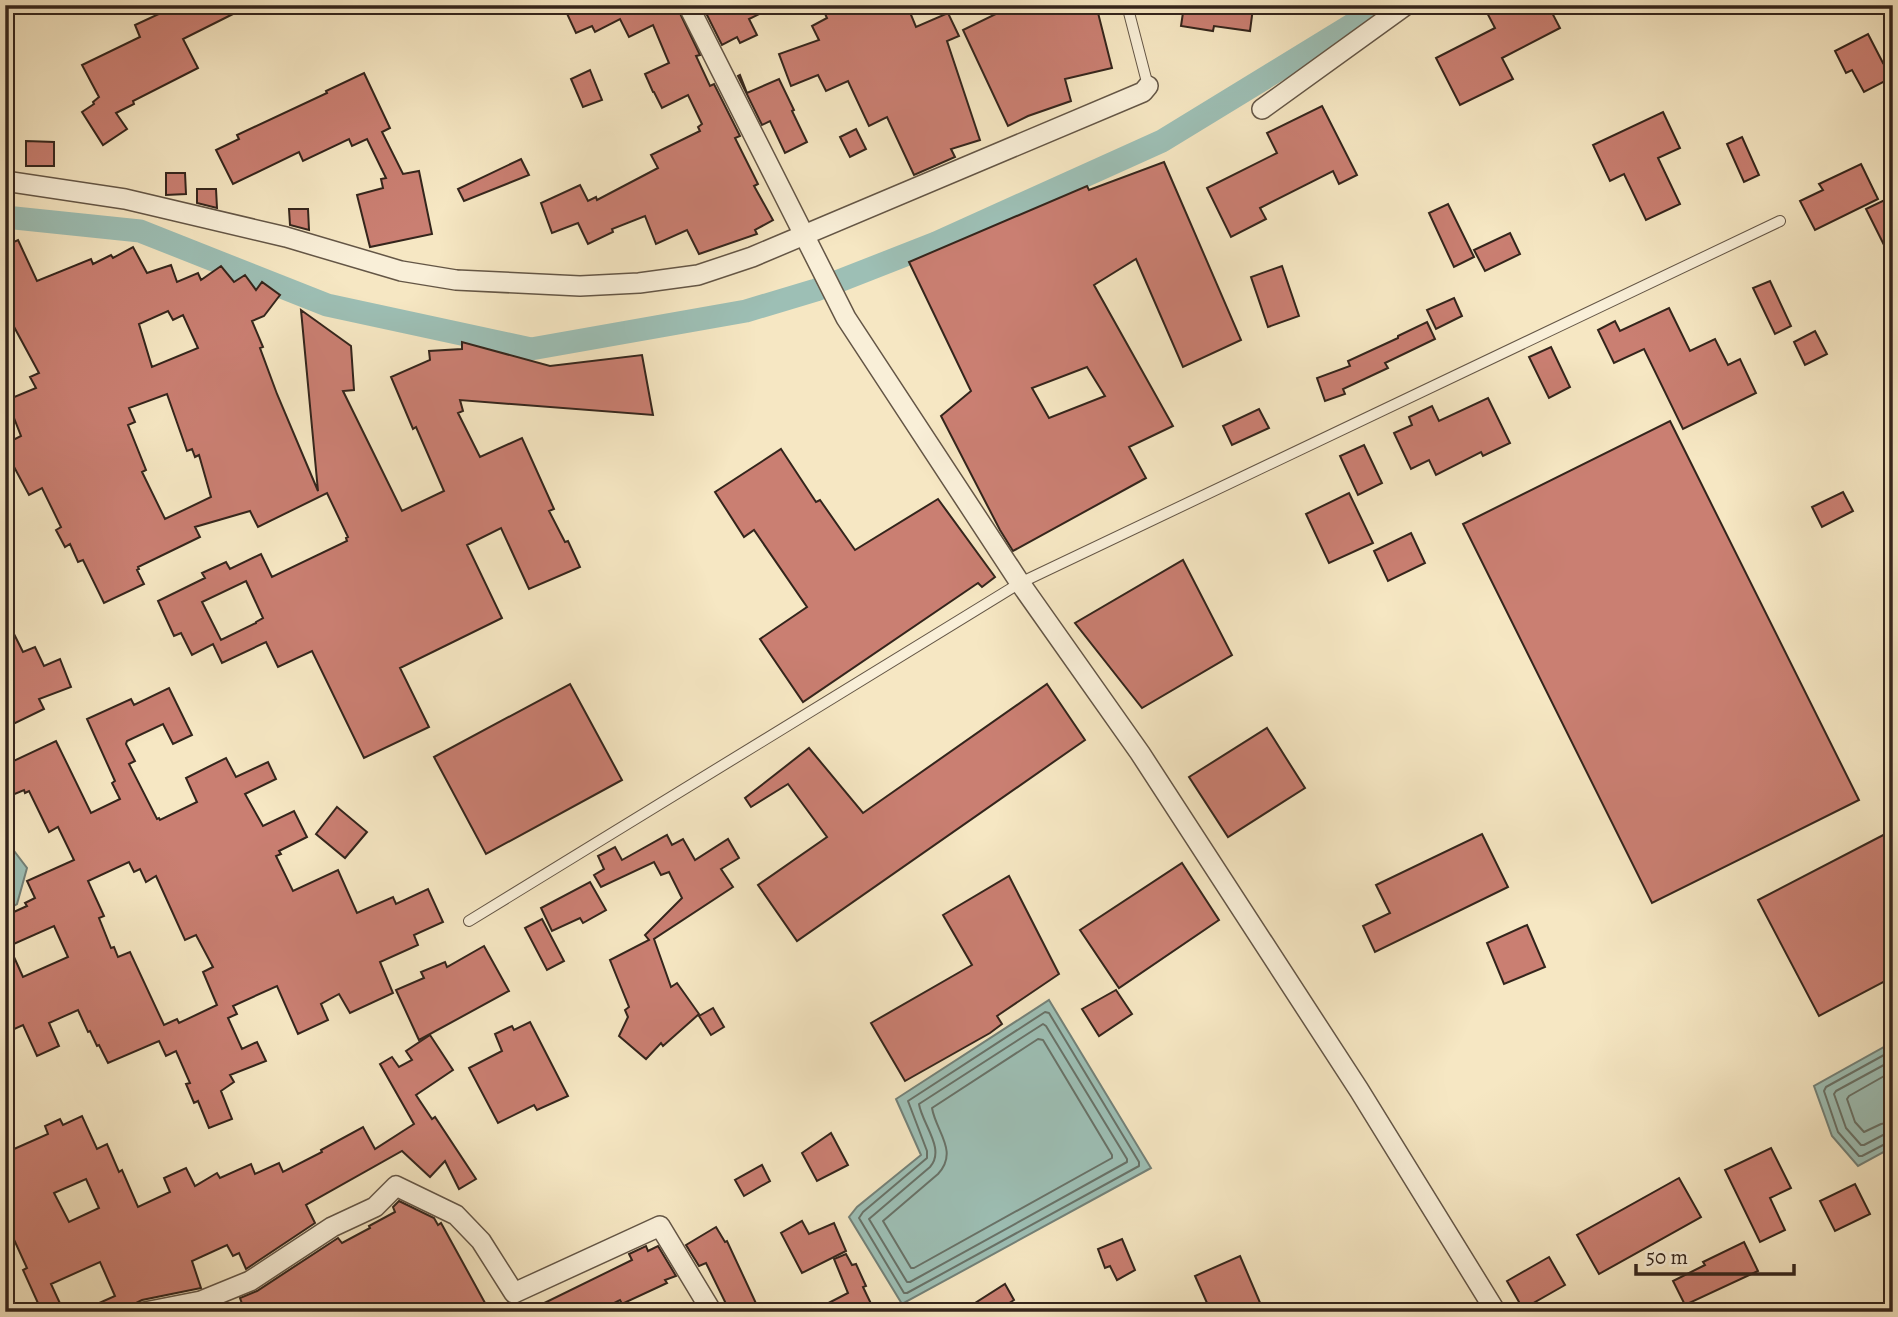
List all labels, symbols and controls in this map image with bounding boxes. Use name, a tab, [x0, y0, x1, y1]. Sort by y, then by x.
scale bar	[1636, 1233, 1793, 1277]
text: 50 m	[1646, 1243, 1688, 1271]

